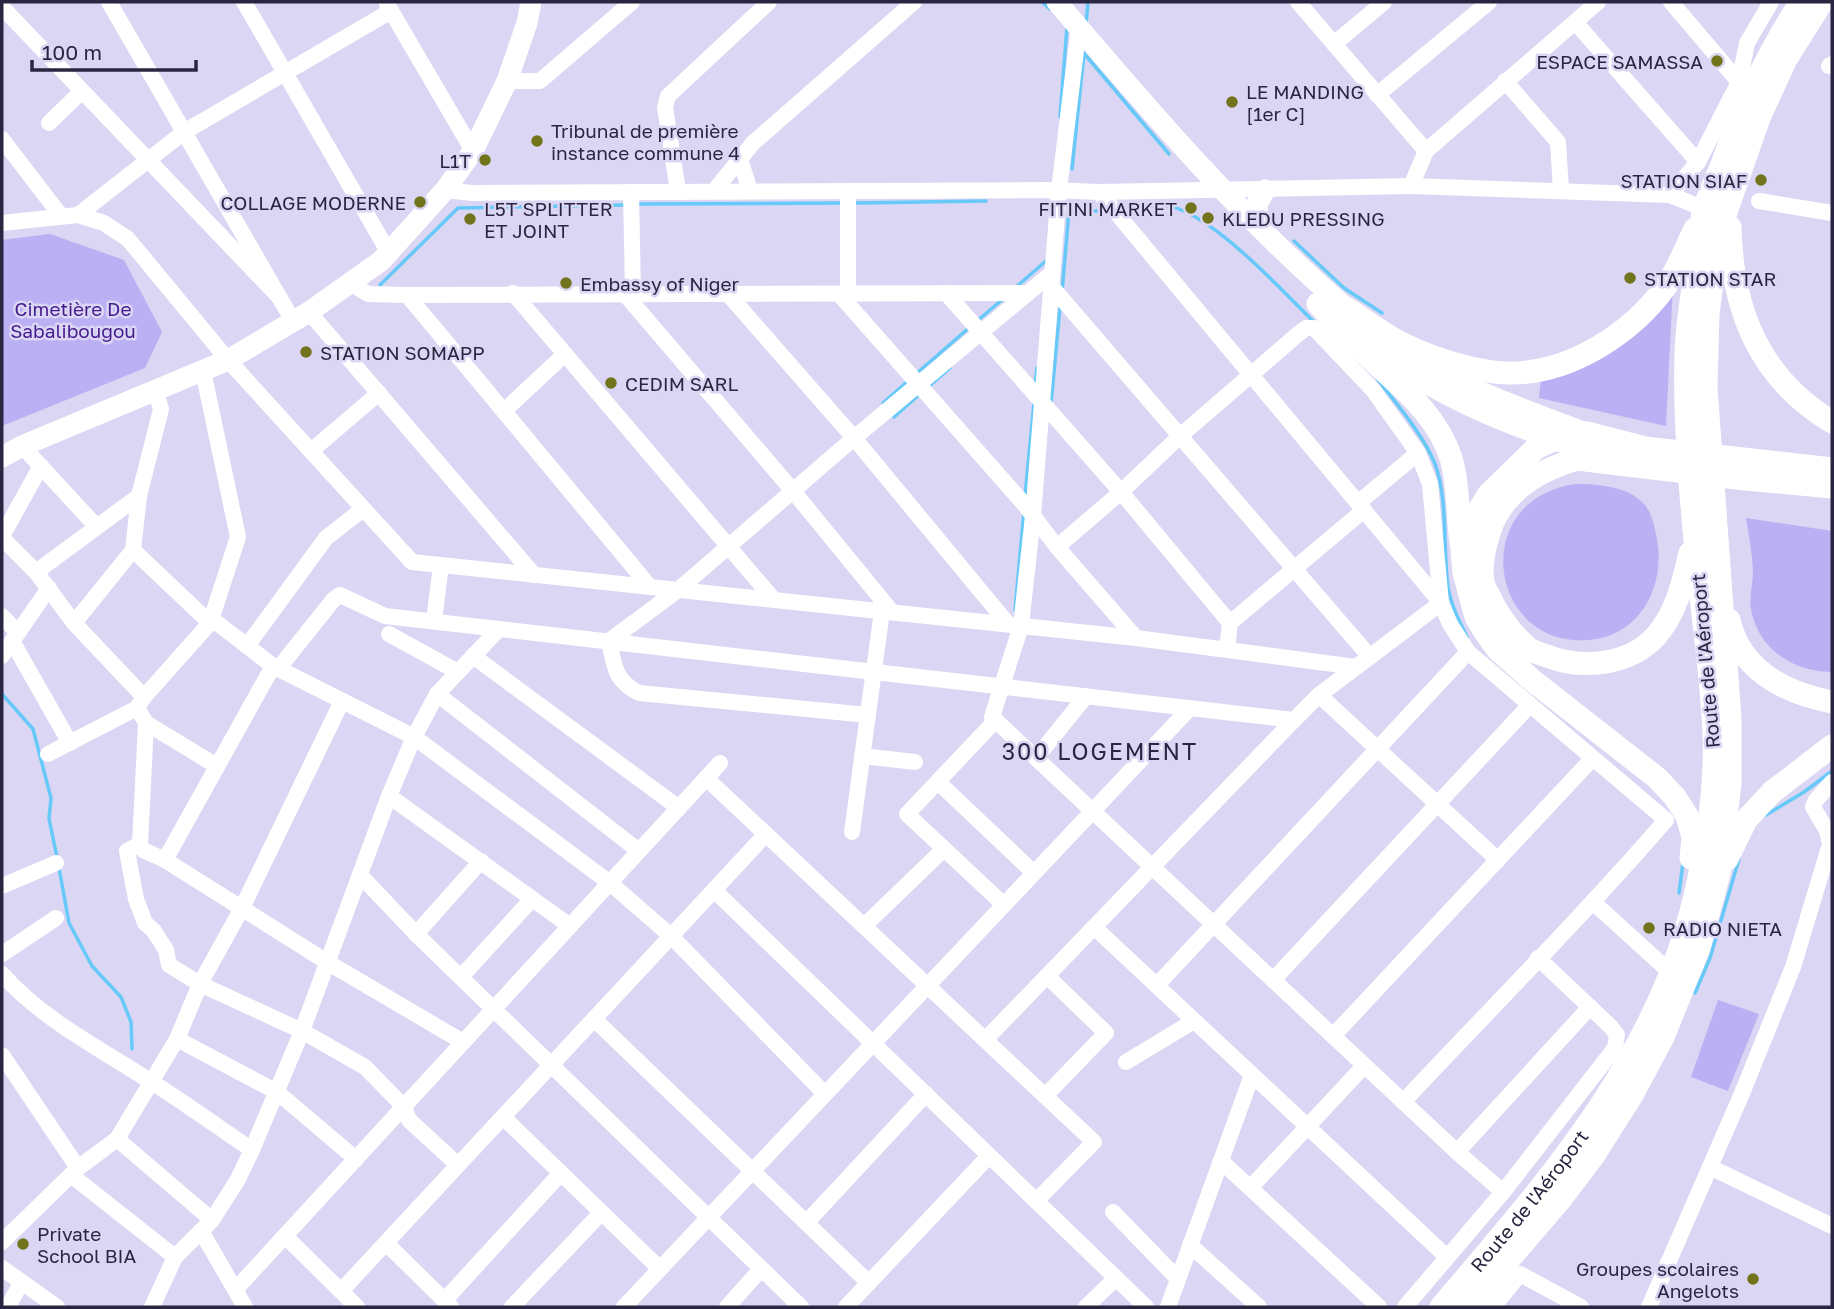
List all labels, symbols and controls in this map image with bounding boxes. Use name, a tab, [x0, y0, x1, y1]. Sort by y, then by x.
scale bar	[32, 28, 196, 72]
text: 100 m	[42, 39, 102, 65]
place label: ESPACE SAMASSA	[1536, 50, 1703, 73]
marker: ESPACE SAMASSA	[1709, 53, 1725, 69]
place label: LE MANDING [1er C]	[1246, 80, 1364, 125]
marker: LE MANDING [1er C]	[1224, 94, 1240, 110]
place label: Tribunal de première instance commune 4	[551, 119, 740, 164]
marker: Tribunal de première instance commune 4	[529, 133, 545, 149]
place label: L1T	[439, 149, 471, 172]
marker: L1T	[477, 152, 493, 168]
place label: STATION SIAF	[1620, 169, 1747, 192]
marker: STATION SIAF	[1753, 172, 1769, 188]
place label: COLLAGE MODERNE	[220, 191, 406, 214]
marker: COLLAGE MODERNE	[412, 194, 428, 210]
place label: L5T SPLITTER ET JOINT	[484, 197, 613, 242]
place label: FITINI MARKET	[1038, 197, 1177, 220]
marker: FITINI MARKET	[1183, 200, 1199, 216]
place label: KLEDU PRESSING	[1222, 207, 1385, 230]
marker: KLEDU PRESSING	[1200, 210, 1216, 226]
marker: L5T SPLITTER ET JOINT	[462, 211, 478, 227]
place label: STATION STAR	[1644, 267, 1776, 290]
marker: STATION STAR	[1622, 270, 1638, 286]
place label: Embassy of Niger	[580, 272, 739, 295]
marker: Embassy of Niger	[558, 275, 574, 291]
park label: Cimetière De Sabalibougou	[10, 297, 136, 342]
place label: STATION SOMAPP	[320, 341, 485, 364]
marker: STATION SOMAPP	[298, 344, 314, 360]
place label: CEDIM SARL	[625, 372, 738, 395]
marker: CEDIM SARL	[603, 375, 619, 391]
street label: Route de l'Aéroport	[1686, 573, 1724, 749]
district label: 300 LOGEMENT	[1002, 737, 1198, 765]
place label: RADIO NIETA	[1663, 917, 1782, 940]
marker: RADIO NIETA	[1641, 920, 1657, 936]
street label: Route de l'Aéroport	[1465, 1125, 1592, 1276]
place label: Private School BIA	[37, 1222, 137, 1267]
marker: Private School BIA	[15, 1236, 31, 1252]
place label: Groupes scolaires Angelots	[1576, 1257, 1739, 1302]
marker: Groupes scolaires Angelots	[1745, 1271, 1761, 1287]

